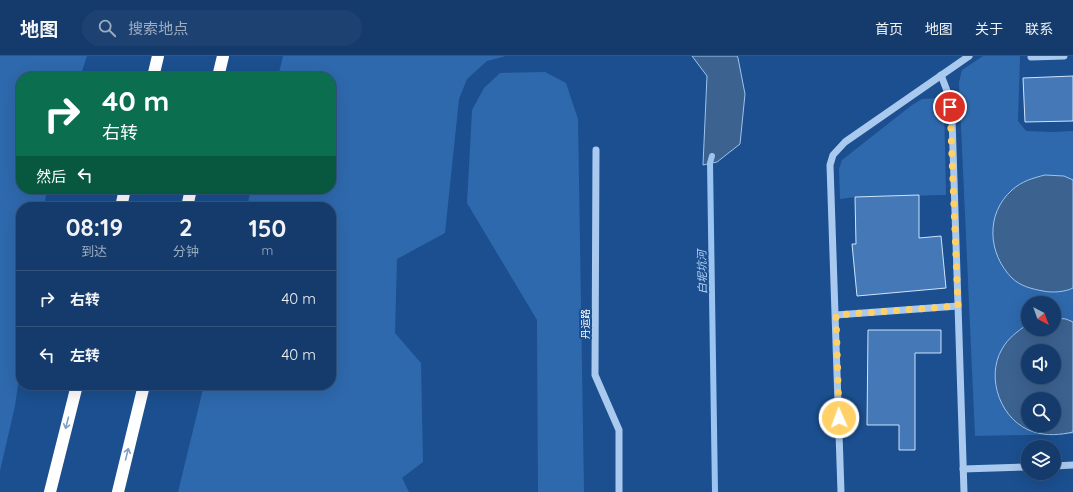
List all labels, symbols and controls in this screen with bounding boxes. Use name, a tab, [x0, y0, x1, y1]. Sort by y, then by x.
search box	[82, 10, 362, 46]
text: 地图	[20, 17, 58, 41]
icon: search	[96, 17, 118, 39]
text: 搜索地点	[128, 19, 188, 38]
text: 首页	[875, 20, 903, 38]
text: 地图	[925, 20, 953, 38]
text: 关于	[975, 20, 1003, 38]
text: 联系	[1025, 20, 1053, 38]
text: 40 m	[102, 83, 169, 118]
icon: right	[36, 88, 88, 140]
pin	[933, 90, 967, 124]
icon: arrive	[939, 96, 961, 118]
text: 右转	[102, 121, 138, 144]
icon: left	[74, 164, 96, 186]
text: 然后	[36, 167, 66, 186]
text: 08:19	[66, 212, 123, 242]
text: 2	[179, 212, 193, 242]
text: 150	[248, 213, 286, 243]
text: m	[261, 242, 273, 258]
text: 到达	[81, 243, 107, 259]
text: 分钟	[173, 243, 199, 259]
water label: 白坭坑河	[695, 248, 709, 294]
icon: right	[36, 288, 58, 310]
text: 40 m	[281, 289, 316, 308]
text: 右转	[70, 290, 100, 309]
north arrow	[1021, 296, 1061, 336]
map controls	[1021, 296, 1061, 480]
street label: 丹运路	[579, 309, 592, 339]
icon: left	[36, 344, 58, 366]
button: sound	[1021, 344, 1061, 384]
text: 40 m	[281, 345, 316, 364]
text: 左转	[70, 346, 100, 365]
button: search	[1021, 392, 1061, 432]
position arrow	[818, 397, 860, 439]
one-way arrow	[63, 416, 71, 429]
button: layers	[1021, 440, 1061, 480]
one-way arrow	[124, 448, 131, 461]

